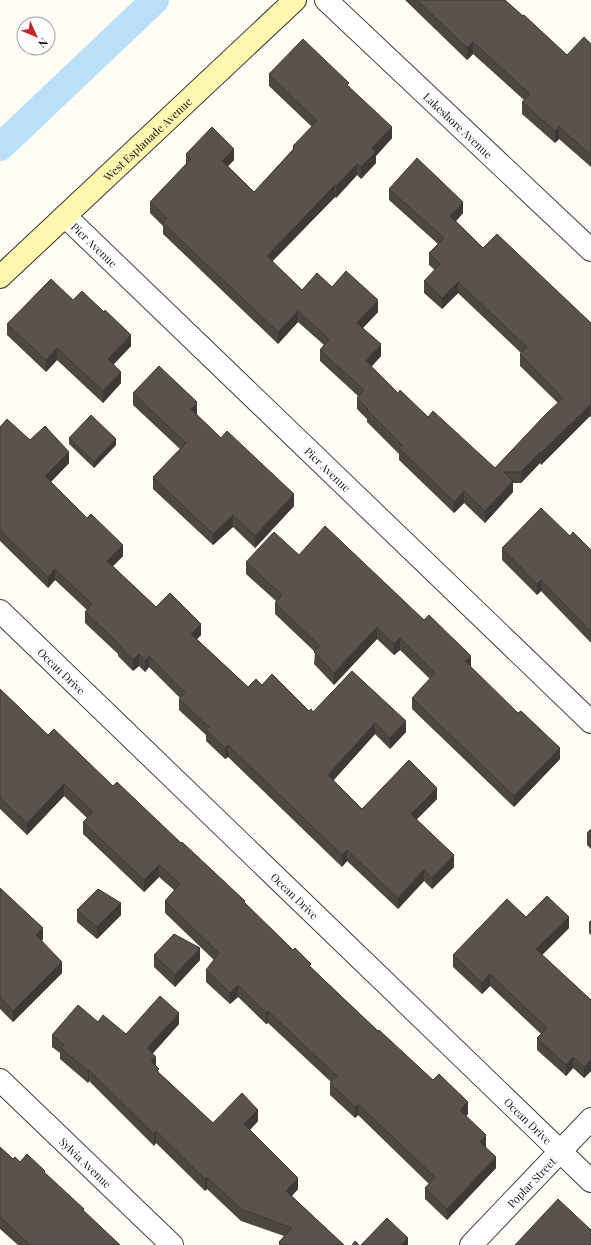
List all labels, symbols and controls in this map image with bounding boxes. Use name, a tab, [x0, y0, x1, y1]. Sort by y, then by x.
north arrow	[16, 16, 56, 56]
text: N	[35, 35, 52, 51]
street label: Lakeshore Avenue	[421, 89, 496, 161]
street label: West Esplanade Avenue	[99, 93, 195, 184]
street label: Pier Avenue	[68, 219, 121, 270]
street label: Pier Avenue	[302, 443, 355, 495]
street label: Ocean Drive	[35, 644, 89, 698]
street label: Ocean Drive	[268, 869, 323, 922]
street label: Ocean Drive	[501, 1094, 556, 1147]
street label: Sylvia Avenue	[56, 1134, 116, 1191]
street label: Poplar Street	[503, 1153, 559, 1211]

